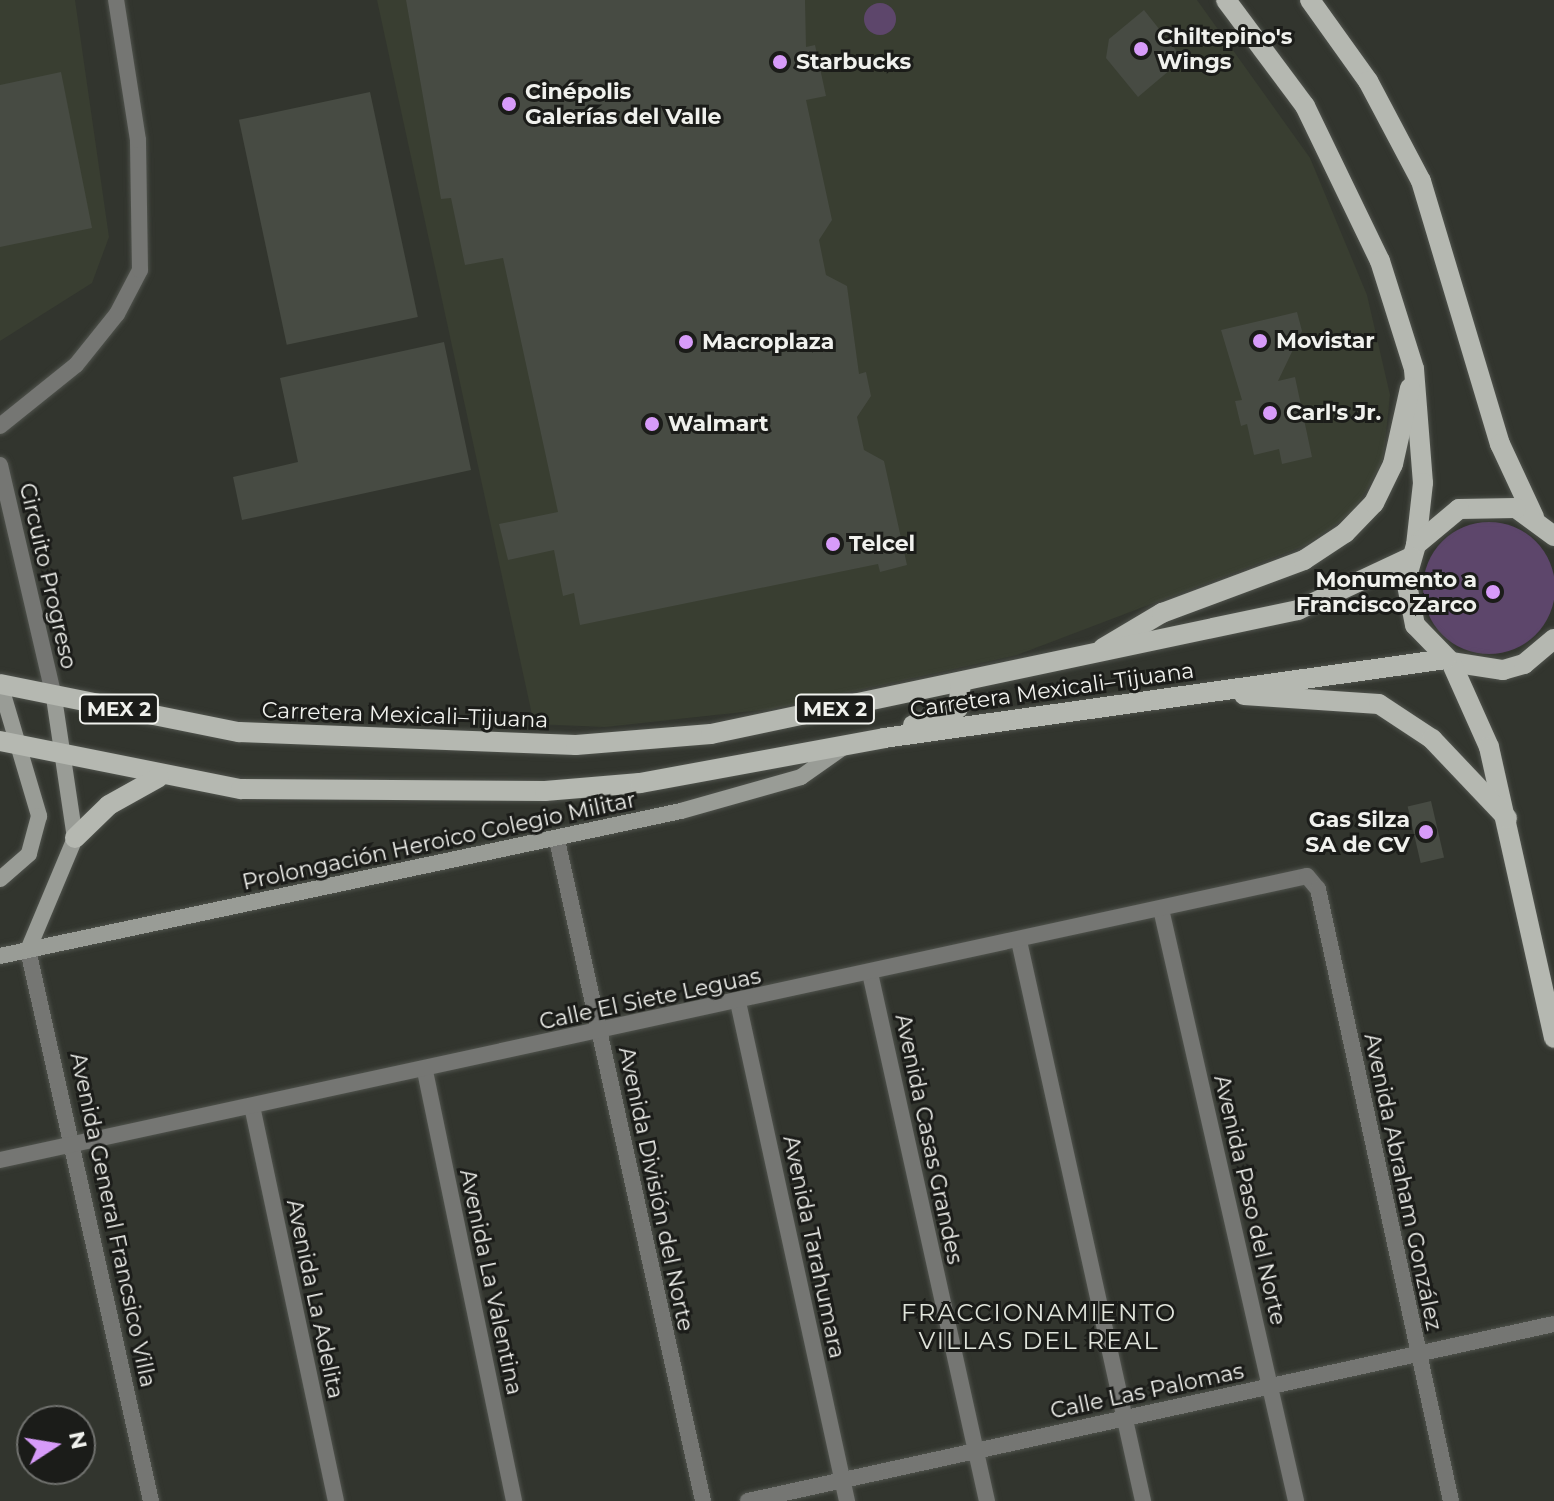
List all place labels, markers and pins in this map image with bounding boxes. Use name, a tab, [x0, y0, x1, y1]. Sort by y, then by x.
place label: Chiltepino's Wings	[1157, 23, 1292, 74]
marker: Chiltepino's Wings	[1132, 40, 1150, 58]
place label: Starbucks	[796, 49, 911, 75]
marker: Starbucks	[771, 53, 789, 71]
place label: Cinépolis Galerías del Valle	[525, 78, 721, 130]
marker: Cinépolis Galerías del Valle	[500, 95, 518, 113]
place label: Movistar	[1276, 328, 1375, 354]
place label: Macroplaza	[702, 329, 834, 355]
marker: Movistar	[1251, 332, 1269, 350]
marker: Macroplaza	[677, 333, 695, 351]
place label: Carl's Jr.	[1286, 400, 1381, 426]
marker: Carl's Jr.	[1261, 404, 1279, 422]
place label: Walmart	[668, 411, 769, 437]
marker: Walmart	[643, 415, 661, 433]
place label: Telcel	[849, 531, 915, 557]
marker: Telcel	[824, 535, 842, 553]
place label: Monumento a Francisco Zarco	[1296, 566, 1477, 618]
marker: Monumento a Francisco Zarco	[1484, 583, 1502, 601]
place label: Gas Silza SA de CV	[1305, 806, 1410, 858]
marker: Gas Silza SA de CV	[1417, 823, 1435, 841]

